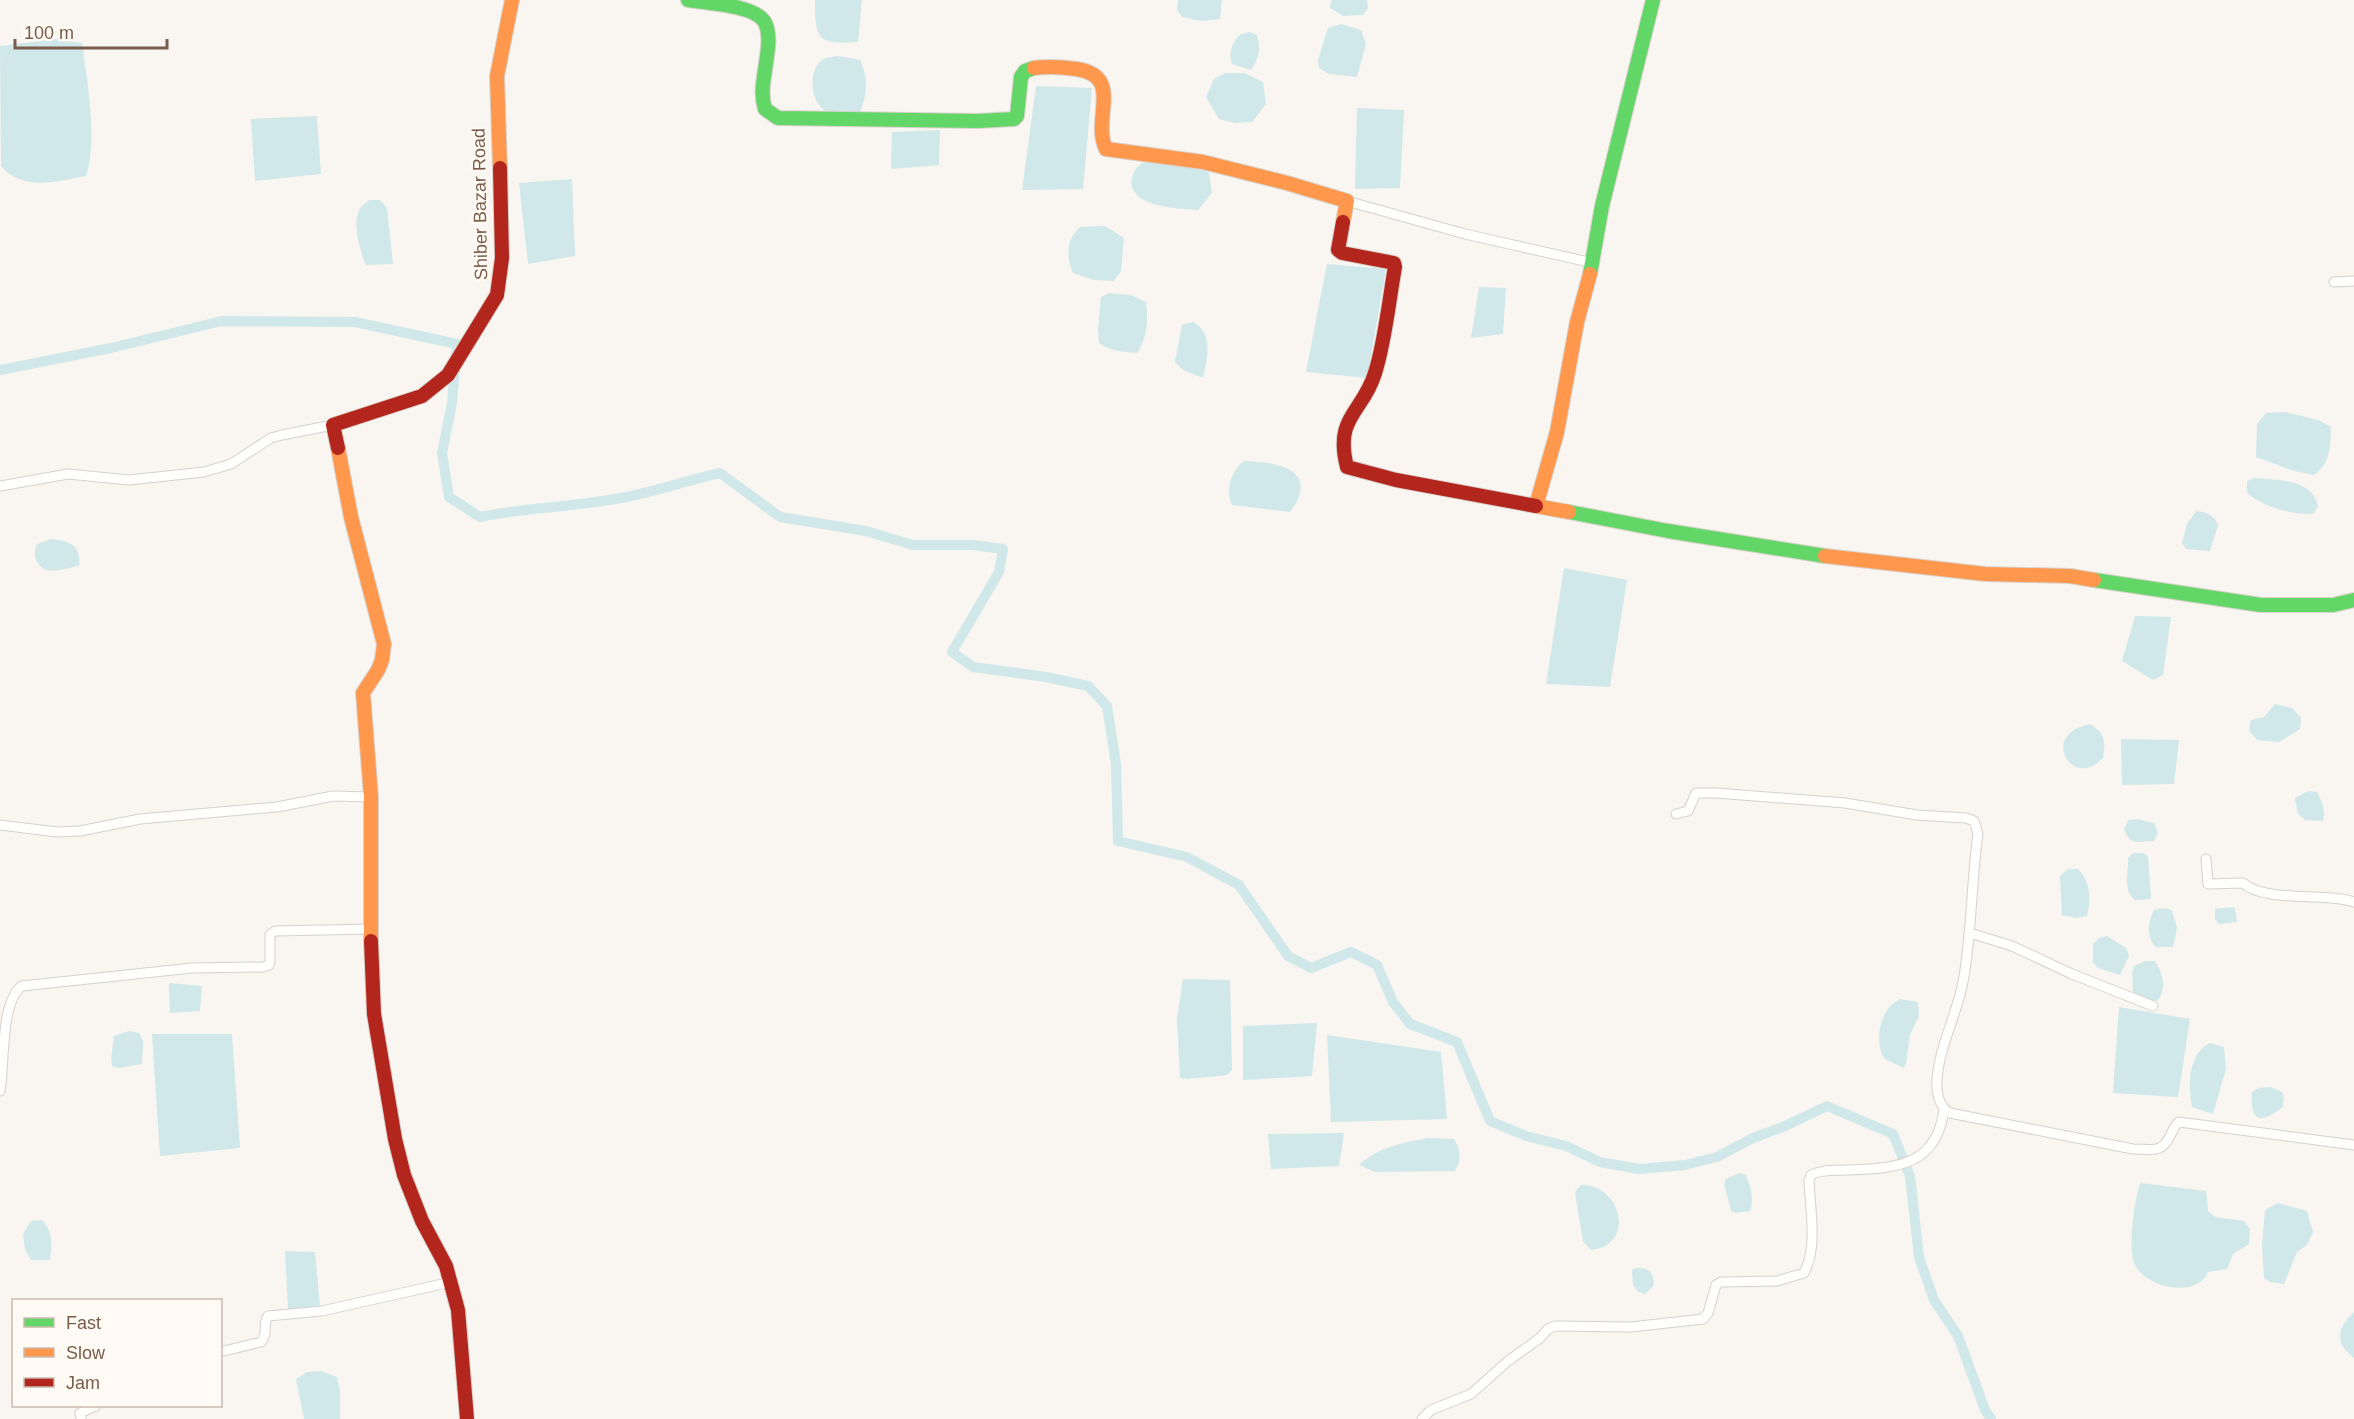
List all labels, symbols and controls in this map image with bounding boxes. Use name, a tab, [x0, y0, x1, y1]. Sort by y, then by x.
scale bar	[15, 12, 166, 50]
text: 100 m	[24, 23, 74, 43]
street label: Shiber Bazar Road	[469, 128, 491, 280]
legend	[12, 1299, 222, 1407]
text: Fast	[66, 1313, 101, 1333]
text: Slow	[66, 1343, 106, 1363]
text: Jam	[66, 1373, 100, 1393]

